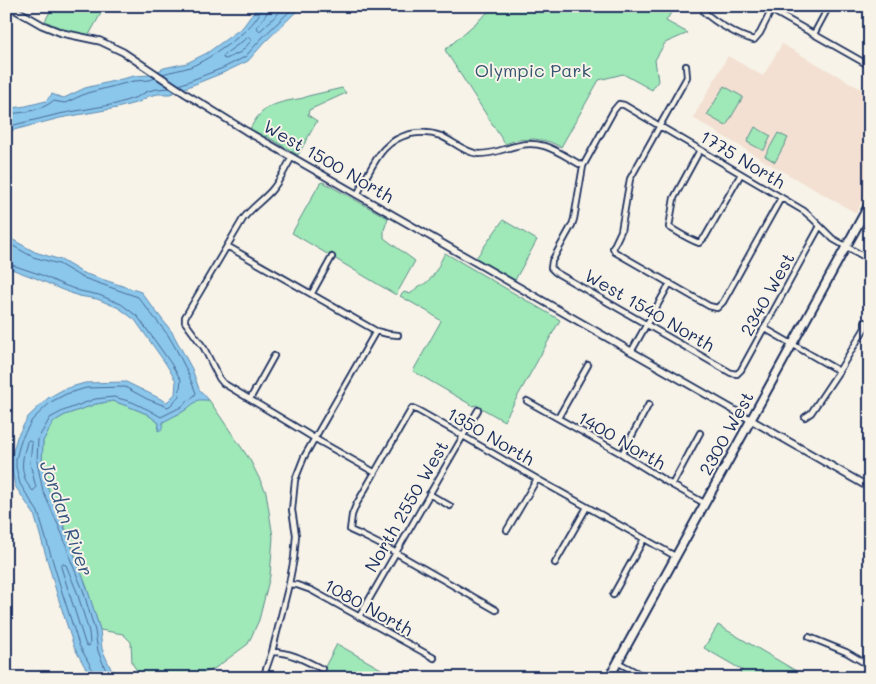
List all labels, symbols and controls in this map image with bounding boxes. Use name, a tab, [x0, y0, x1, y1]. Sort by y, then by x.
park label: Olympic Park	[475, 58, 591, 82]
street label: West 1500 North	[259, 114, 399, 208]
street label: 1775 North	[696, 124, 790, 194]
street label: 2340 West	[734, 248, 800, 340]
street label: West 1540 North	[581, 263, 719, 357]
street label: 2300 West	[693, 387, 759, 479]
street label: 1350 North	[443, 401, 539, 471]
street label: 1400 North	[574, 405, 670, 475]
street label: North 2550 West	[359, 436, 453, 576]
water label: Jordan River	[35, 457, 99, 579]
street label: 1080 North	[320, 573, 418, 641]

